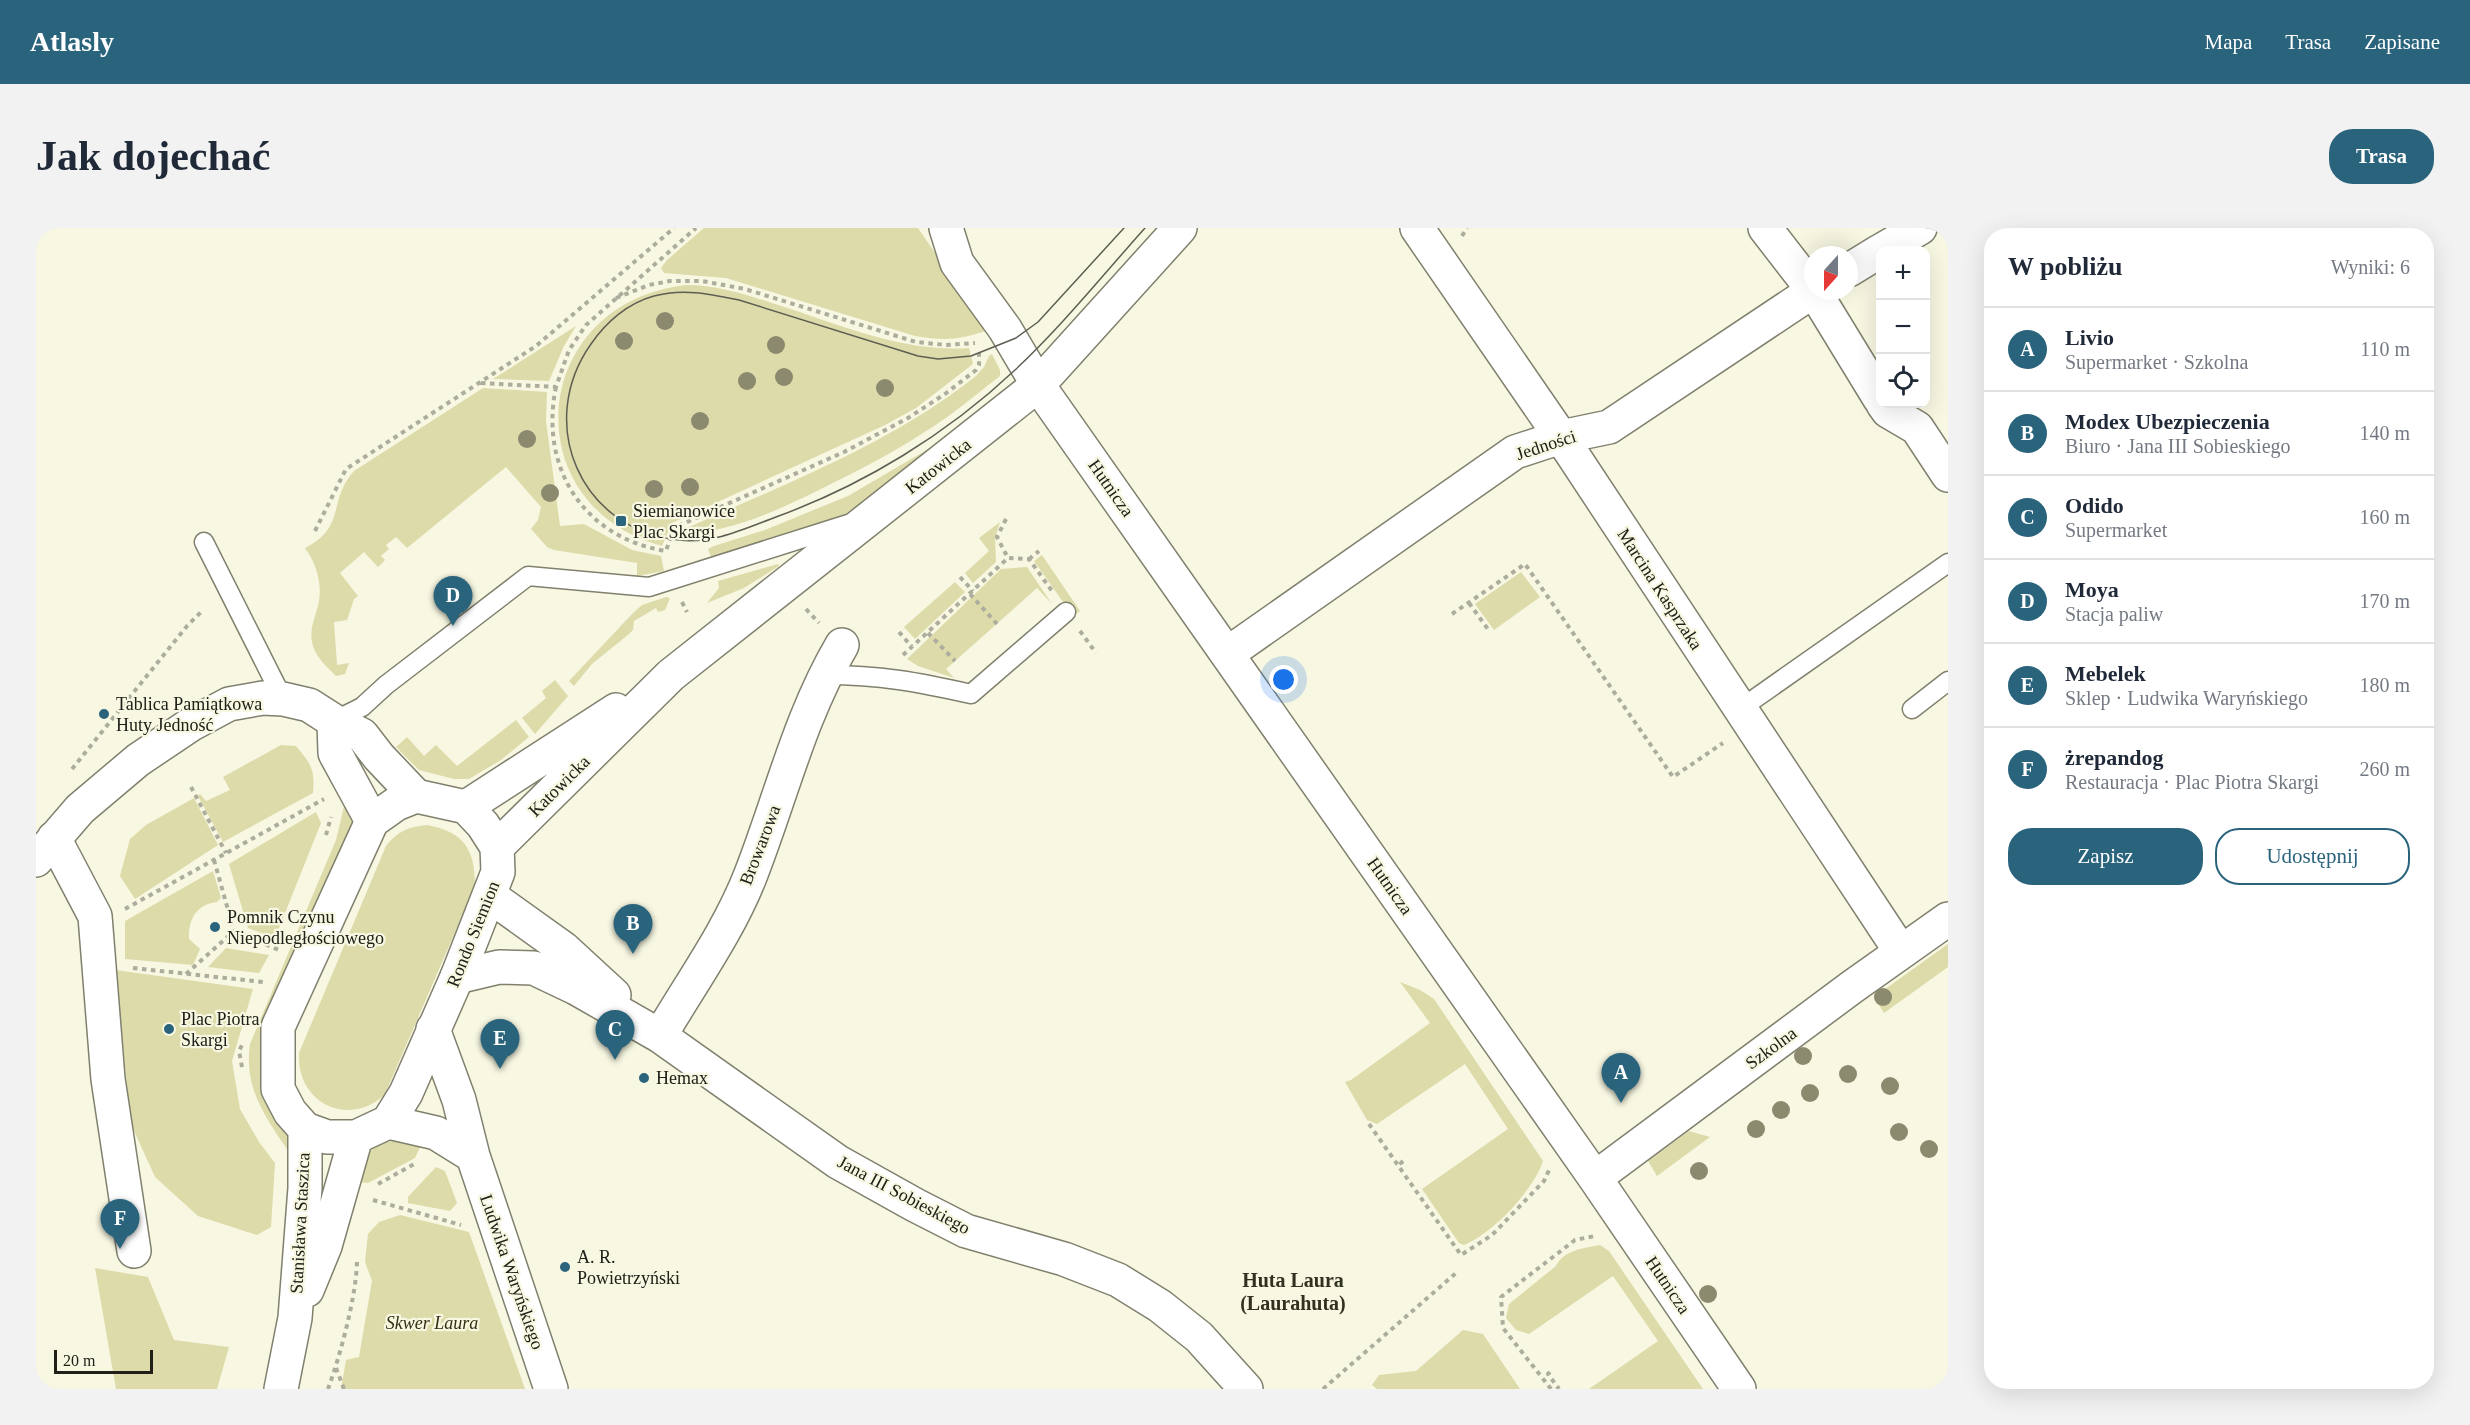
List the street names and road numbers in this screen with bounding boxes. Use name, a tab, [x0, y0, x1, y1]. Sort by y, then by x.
street label: Jedności	[1513, 426, 1579, 464]
street label: Katowicka	[901, 434, 975, 498]
street label: Hutnicza	[1084, 456, 1138, 520]
street label: Marcina Kasprzaka	[1613, 525, 1707, 653]
street label: Katowicka	[524, 751, 594, 821]
street label: Browarowa	[736, 802, 784, 888]
street label: Hutnicza	[1363, 854, 1417, 918]
street label: Rondo Siemion	[443, 878, 503, 990]
street label: Szkolna	[1742, 1023, 1800, 1073]
street label: Stanisława Staszica	[286, 1152, 314, 1294]
street label: Jana III Sobieskiego	[834, 1152, 974, 1238]
street label: Ludwika Waryńskiego	[476, 1192, 548, 1352]
street label: Hutnicza	[1642, 1252, 1694, 1318]

